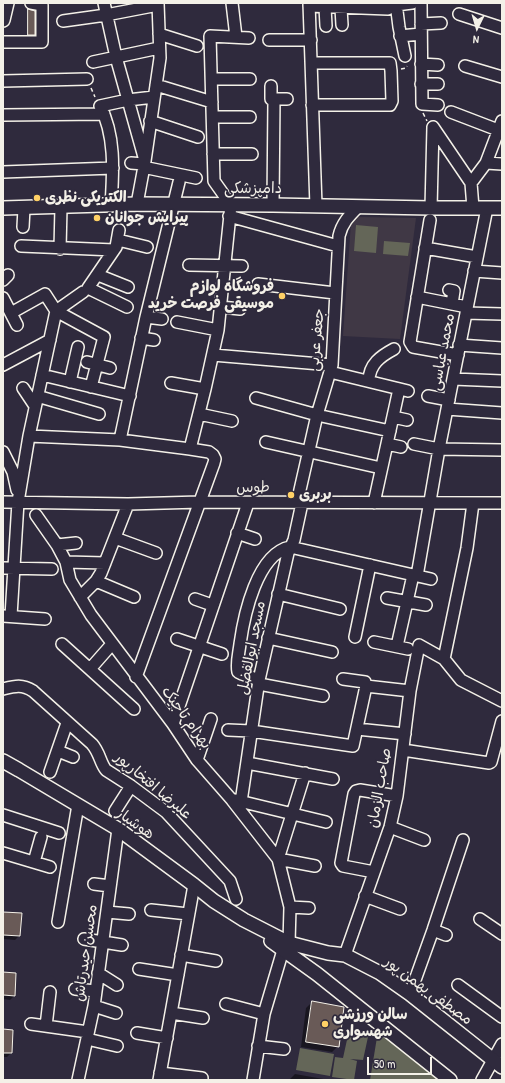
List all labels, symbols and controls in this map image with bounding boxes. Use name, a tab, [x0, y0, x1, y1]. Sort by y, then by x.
north arrow	[457, 8, 497, 48]
text: N	[472, 33, 479, 47]
street label: دامپزشکی	[224, 180, 282, 198]
place label: الکتریکی نظری	[45, 189, 127, 207]
marker: الکتریکی نظری	[32, 193, 42, 203]
place label: پیرایش جوانان	[105, 209, 188, 227]
marker: پیرایش جوانان	[92, 213, 102, 223]
place label: فروشگاه لوازم موسیقی فرصت خرید	[148, 278, 274, 313]
marker: فروشگاه لوازم موسیقی فرصت خرید	[277, 291, 287, 301]
street label: جعفر عربی	[305, 308, 329, 372]
street label: محمد عباسی	[427, 312, 459, 392]
street label: طوس	[236, 479, 270, 497]
place label: بربری	[299, 486, 332, 504]
marker: بربری	[286, 490, 296, 500]
street label: مسجد ابوالفضل	[234, 599, 270, 697]
street label: بهرام تاجیک	[157, 683, 215, 753]
street label: صاحب الزمان	[364, 747, 396, 829]
street label: علیرضا افتخارپور	[111, 749, 195, 823]
street label: هوشیار	[112, 804, 158, 844]
street label: محسن حیدرتاش	[70, 903, 102, 1003]
street label: مصطفی بهمن پور	[380, 953, 476, 1029]
place label: سالن ورزشی شهسواری	[333, 1006, 408, 1041]
marker: سالن ورزشی شهسواری	[320, 1019, 330, 1029]
scale bar	[369, 1049, 434, 1075]
text: 50 m	[374, 1055, 395, 1072]

